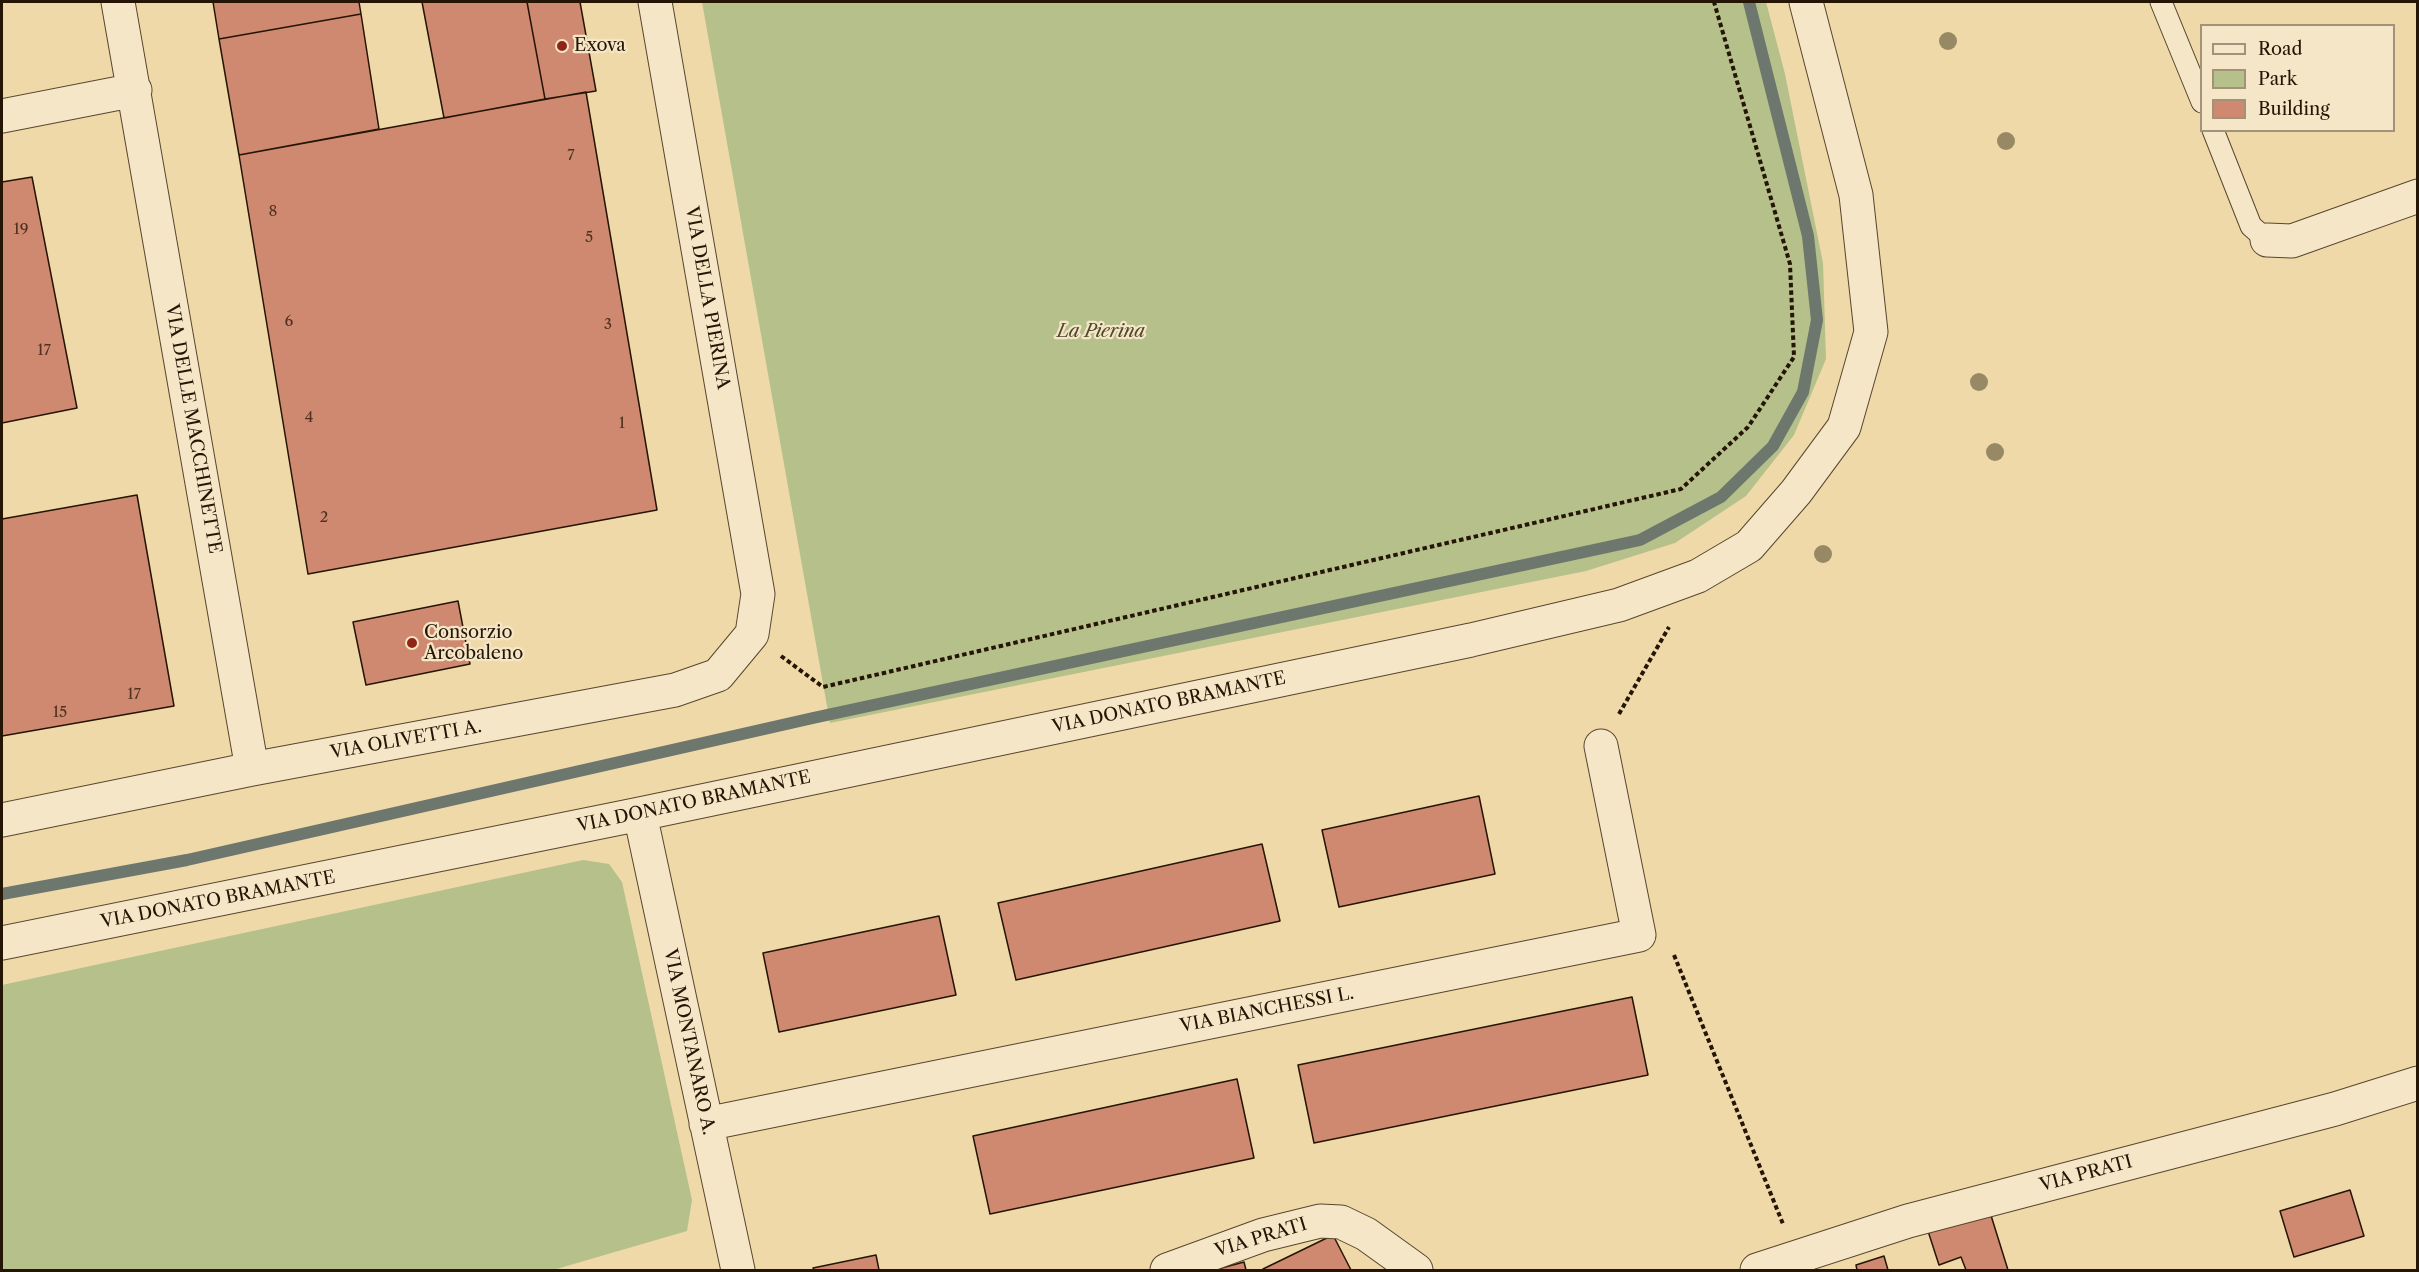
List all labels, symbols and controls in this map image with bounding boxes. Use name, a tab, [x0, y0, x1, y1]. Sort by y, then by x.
legend	[2200, 24, 2395, 132]
place label: Exova	[574, 35, 626, 57]
text: Road	[2258, 38, 2303, 60]
marker: Exova	[555, 39, 569, 53]
text: Park	[2258, 68, 2297, 90]
text: Building	[2258, 98, 2330, 120]
house number: 7	[567, 147, 575, 165]
house number: 8	[269, 203, 277, 221]
street label: VIA DELLA PIERINA	[680, 205, 734, 391]
house number: 19	[13, 221, 29, 239]
house number: 5	[585, 229, 593, 247]
street label: VIA DELLE MACCHINETTE	[160, 303, 226, 555]
house number: 6	[285, 313, 293, 331]
house number: 3	[604, 316, 612, 334]
park label: La Pierina	[1057, 321, 1145, 343]
house number: 17	[37, 342, 51, 360]
house number: 4	[305, 409, 313, 427]
house number: 1	[619, 415, 625, 433]
house number: 2	[320, 509, 328, 527]
place label: Consorzio Arcobaleno	[424, 622, 523, 664]
marker: Consorzio Arcobaleno	[405, 636, 419, 650]
street label: VIA DONATO BRAMANTE	[1050, 668, 1288, 738]
house number: 17	[127, 686, 141, 704]
house number: 15	[53, 704, 67, 722]
street label: VIA OLIVETTI A.	[329, 716, 483, 764]
street label: VIA DONATO BRAMANTE	[575, 767, 813, 837]
street label: VIA DONATO BRAMANTE	[99, 867, 337, 933]
street label: VIA MONTANARO A.	[659, 947, 719, 1137]
street label: VIA BIANCHESSI L.	[1178, 983, 1356, 1037]
street label: VIA PRATI	[2037, 1151, 2135, 1197]
street label: VIA PRATI	[1212, 1214, 1310, 1262]

